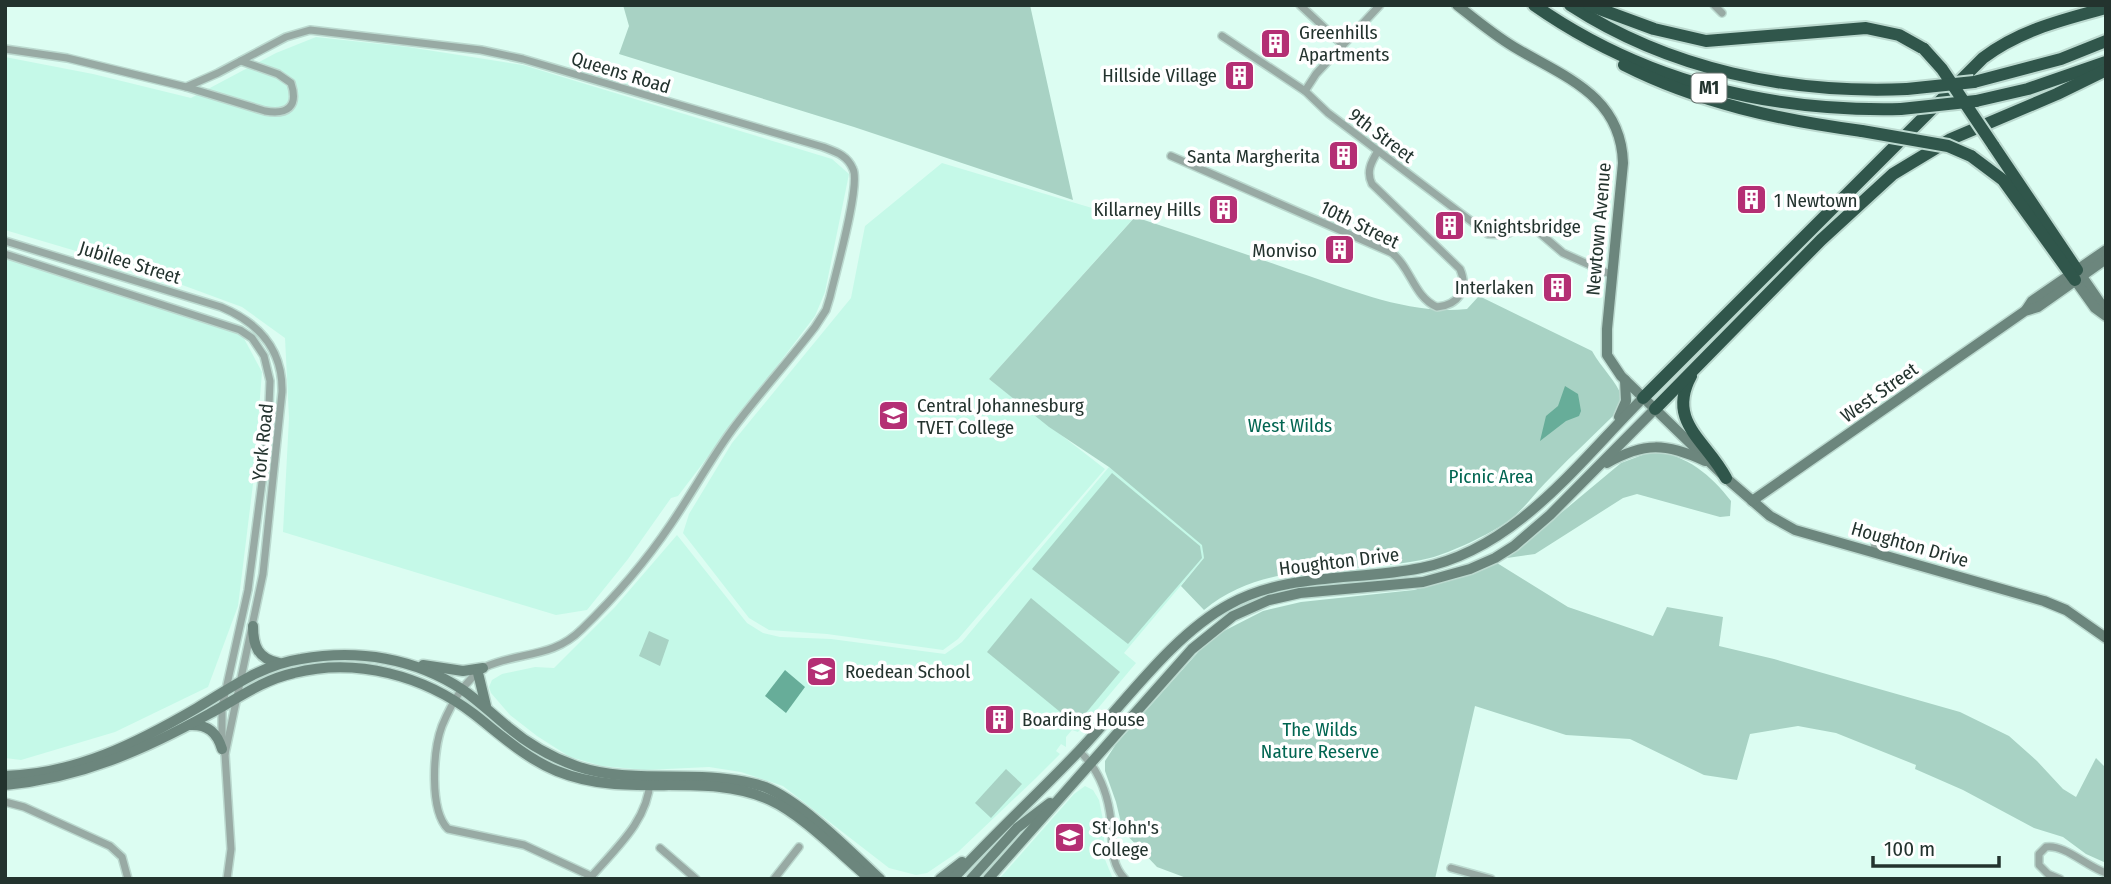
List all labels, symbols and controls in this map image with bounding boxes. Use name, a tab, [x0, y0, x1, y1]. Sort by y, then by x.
place label: Greenhills Apartments	[1299, 21, 1389, 66]
building icon: Greenhills Apartments	[1259, 26, 1293, 60]
street label: Queens Road	[568, 46, 673, 98]
building icon: Hillside Village	[1223, 58, 1257, 92]
place label: Hillside Village	[1102, 64, 1217, 87]
road number: M1	[1692, 74, 1726, 102]
street label: 9th Street	[1344, 103, 1420, 168]
building icon: Santa Margherita	[1326, 139, 1360, 173]
place label: Santa Margherita	[1187, 145, 1320, 168]
street label: Newtown Avenue	[1581, 162, 1616, 296]
building icon: 1 Newtown	[1734, 183, 1768, 217]
place label: 1 Newtown	[1774, 189, 1858, 212]
building icon: Killarney Hills	[1207, 192, 1241, 226]
street label: 10th Street	[1317, 196, 1404, 254]
place label: Killarney Hills	[1094, 198, 1201, 221]
building icon: Knightsbridge	[1433, 209, 1467, 243]
place label: Knightsbridge	[1473, 215, 1581, 238]
building icon: Monviso	[1323, 233, 1357, 267]
street label: Jubilee Street	[76, 236, 184, 289]
place label: Monviso	[1252, 239, 1317, 262]
building icon: Interlaken	[1540, 270, 1574, 304]
place label: Interlaken	[1455, 276, 1534, 299]
street label: West Street	[1836, 357, 1923, 427]
place label: Central Johannesburg TVET College	[917, 394, 1084, 439]
school or university icon: Central Johannesburg TVET College	[877, 399, 911, 433]
street label: York Road	[247, 402, 278, 482]
park label: West Wilds	[1248, 414, 1332, 437]
park label: Picnic Area	[1449, 465, 1533, 488]
street label: Houghton Drive	[1849, 517, 1971, 572]
street label: Houghton Drive	[1278, 543, 1401, 580]
school or university icon: Roedean School	[805, 654, 839, 688]
place label: Roedean School	[845, 660, 970, 683]
building icon: Boarding House	[982, 702, 1016, 736]
place label: Boarding House	[1022, 708, 1145, 731]
park label: The Wilds Nature Reserve	[1261, 718, 1379, 763]
place label: St John's College	[1092, 816, 1159, 861]
school or university icon: St John's College	[1052, 821, 1086, 855]
scale bar	[1873, 824, 1999, 868]
text: 100 m	[1884, 836, 1935, 862]

